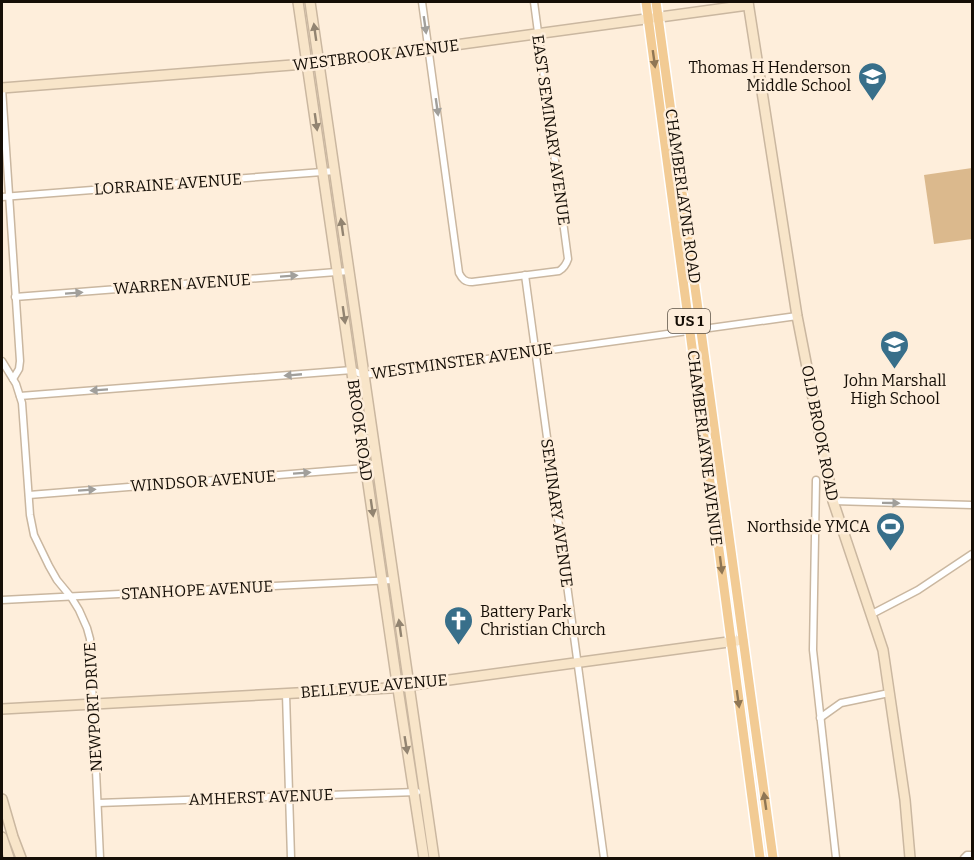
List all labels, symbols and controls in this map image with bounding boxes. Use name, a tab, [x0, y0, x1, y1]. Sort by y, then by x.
one-way arrow	[421, 16, 430, 35]
one-way arrow	[310, 22, 319, 41]
street label: EAST SEMINARY AVENUE	[528, 33, 574, 227]
street label: WESTBROOK AVENUE	[292, 35, 460, 75]
one-way arrow	[649, 50, 658, 69]
place label: Thomas H Henderson Middle School	[688, 58, 851, 95]
school or university icon: Thomas H Henderson Middle School	[856, 60, 888, 102]
one-way arrow	[432, 97, 441, 116]
street label: CHAMBERLAYNE ROAD	[661, 107, 705, 285]
one-way arrow	[311, 112, 320, 131]
street label: LORRAINE AVENUE	[93, 169, 243, 199]
one-way arrow	[338, 217, 347, 236]
street label: WARREN AVENUE	[113, 270, 251, 298]
one-way arrow	[279, 271, 298, 281]
one-way arrow	[64, 288, 83, 297]
one-way arrow	[339, 305, 348, 324]
road number: US 1	[668, 309, 710, 333]
school or university icon: John Marshall High School	[879, 328, 911, 370]
street label: WESTMINSTER AVENUE	[370, 339, 554, 383]
street label: CHAMBERLAYNE AVENUE	[684, 349, 726, 547]
street label: OLD BROOK ROAD	[798, 363, 842, 503]
one-way arrow	[284, 370, 303, 380]
place label: John Marshall High School	[843, 371, 947, 408]
street label: BROOK ROAD	[343, 378, 377, 482]
one-way arrow	[90, 385, 109, 395]
street label: SEMINARY AVENUE	[537, 437, 577, 589]
street label: WINDSOR AVENUE	[130, 466, 276, 496]
one-way arrow	[293, 468, 312, 478]
one-way arrow	[78, 485, 97, 495]
one-way arrow	[367, 498, 376, 517]
one-way arrow	[882, 498, 901, 507]
sports icon: Northside YMCA	[875, 510, 907, 552]
place label: Northside YMCA	[747, 517, 871, 536]
one-way arrow	[716, 556, 725, 575]
street label: STANHOPE AVENUE	[120, 577, 274, 603]
place label: Battery Park Christian Church	[480, 602, 606, 639]
church icon: Battery Park Christian Church	[443, 604, 475, 646]
one-way arrow	[395, 618, 404, 637]
street label: NEWPORT DRIVE	[80, 642, 106, 772]
street label: BELLEVUE AVENUE	[300, 670, 448, 702]
one-way arrow	[734, 690, 743, 709]
one-way arrow	[402, 736, 411, 755]
street label: AMHERST AVENUE	[188, 785, 334, 809]
one-way arrow	[761, 791, 770, 810]

